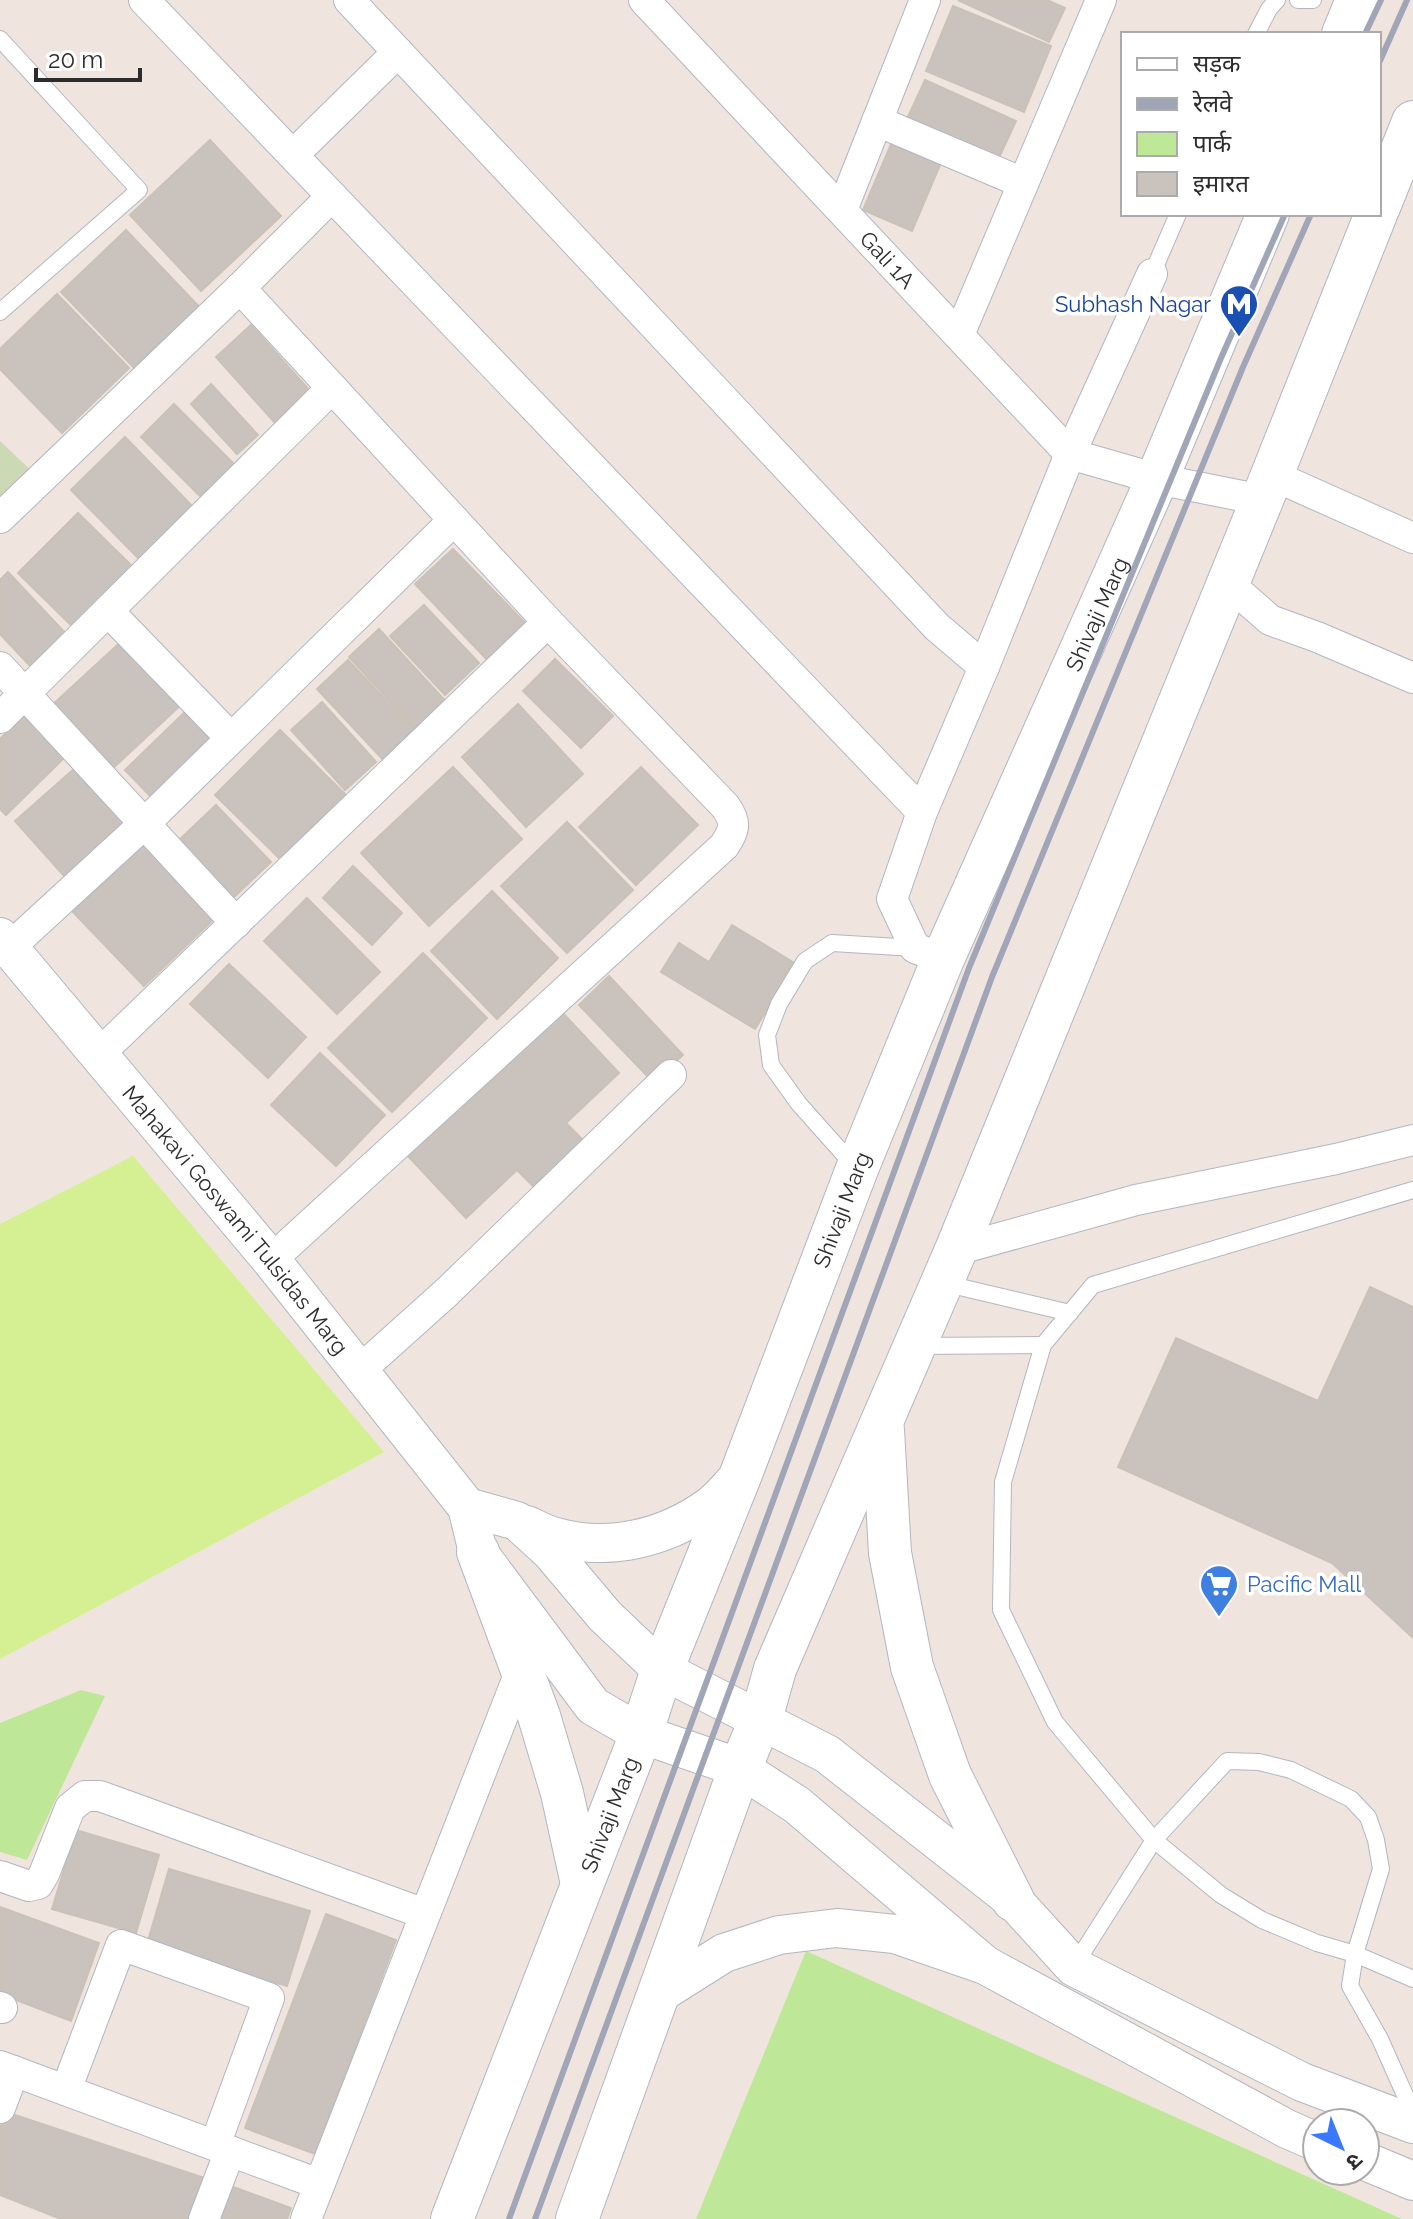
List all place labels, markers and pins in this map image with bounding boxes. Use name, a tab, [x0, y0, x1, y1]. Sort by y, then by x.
metro station icon: Subhash Nagar	[1218, 283, 1260, 338]
place label: Subhash Nagar	[1055, 291, 1211, 317]
supermarket icon: Pacific Mall	[1198, 1563, 1240, 1618]
place label: Pacific Mall	[1247, 1571, 1361, 1597]

